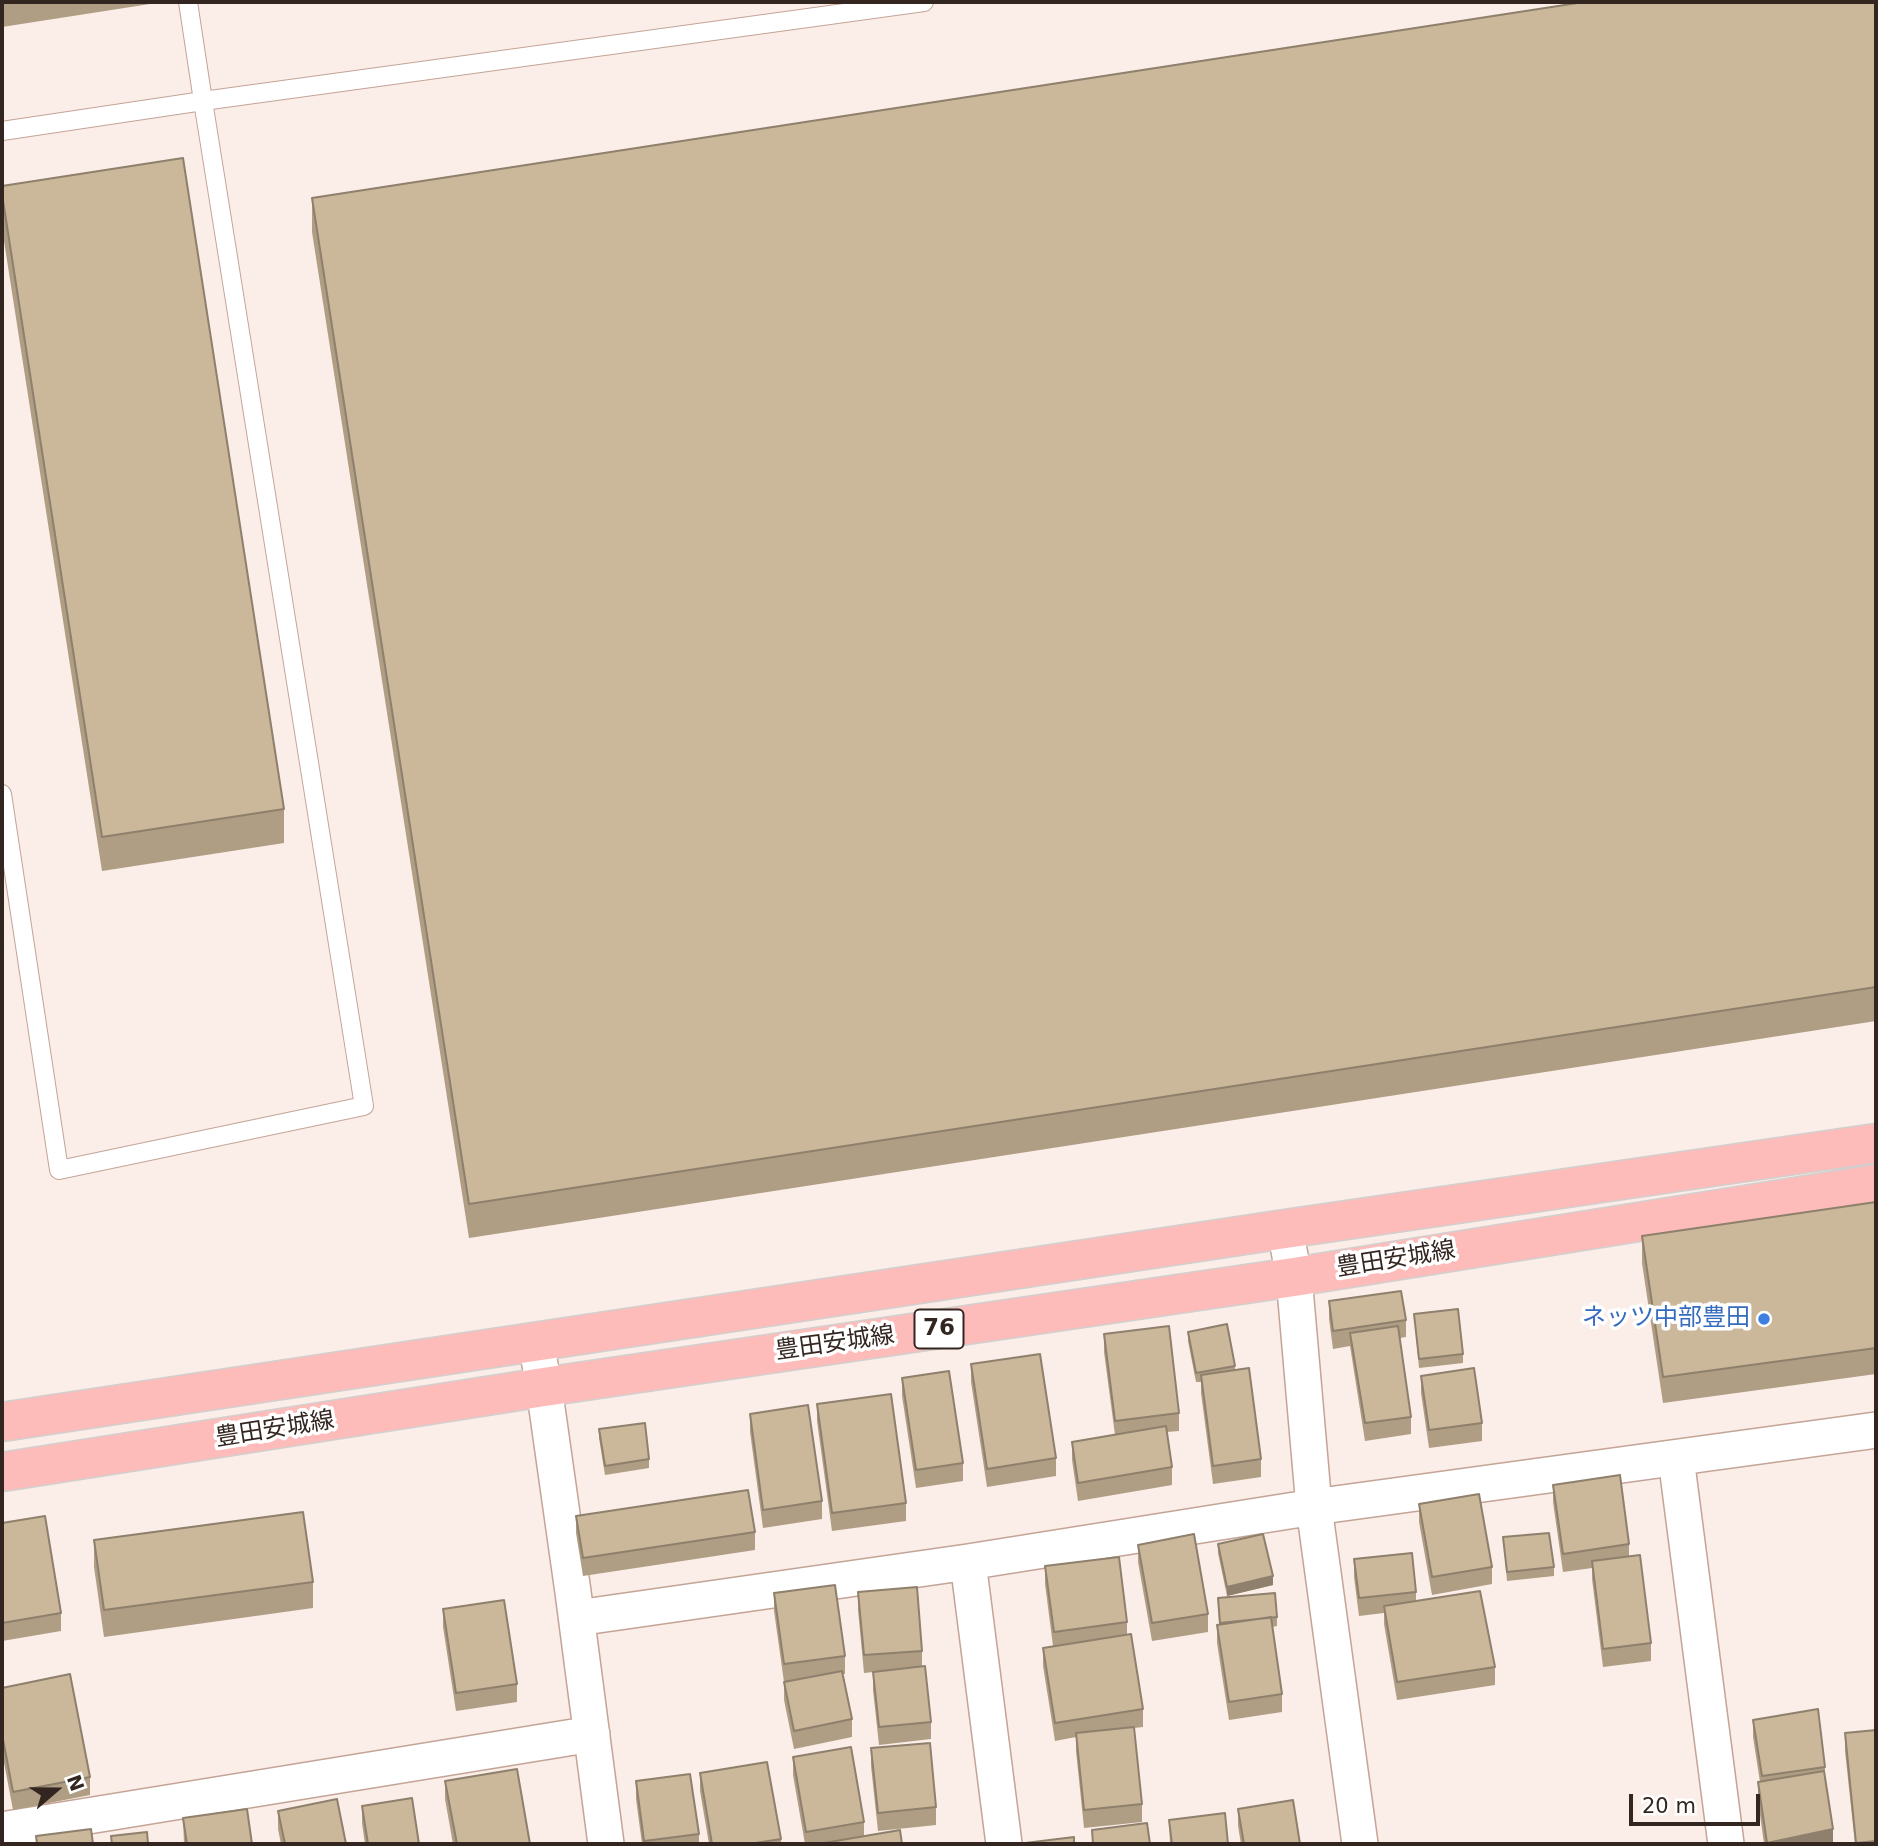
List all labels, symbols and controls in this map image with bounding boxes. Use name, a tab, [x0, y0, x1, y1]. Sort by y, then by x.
street label: 豊田安城線	[1334, 1236, 1458, 1284]
place label: ネッツ中部豊田	[1582, 1305, 1750, 1333]
road number: 76	[914, 1310, 964, 1348]
marker: ネッツ中部豊田	[1756, 1311, 1772, 1327]
street label: 豊田安城線	[774, 1321, 896, 1367]
street label: 豊田安城線	[213, 1406, 337, 1454]
north arrow	[21, 1755, 91, 1825]
text: N	[63, 1772, 89, 1794]
scale bar	[1633, 1780, 1764, 1824]
text: 20 m	[1642, 1794, 1696, 1818]

